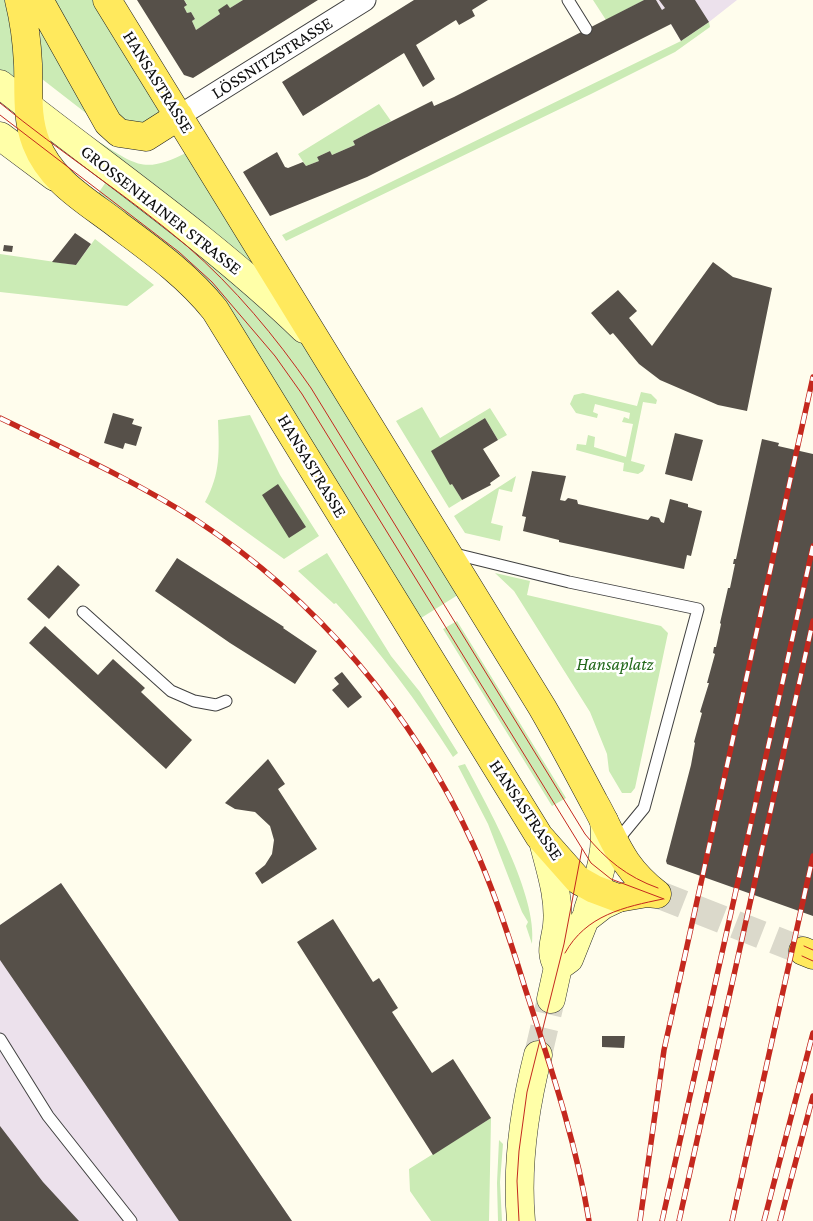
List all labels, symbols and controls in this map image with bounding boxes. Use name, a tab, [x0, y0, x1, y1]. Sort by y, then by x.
street label: LÖSSNITZSTRASSE	[208, 12, 336, 104]
street label: HANSASTRASSE	[118, 27, 198, 137]
street label: GROSSENHAINER STRASSE	[76, 140, 246, 280]
street label: HANSASTRASSE	[273, 410, 351, 522]
park label: Hansaplatz	[576, 653, 654, 675]
street label: HANSASTRASSE	[484, 756, 568, 864]

